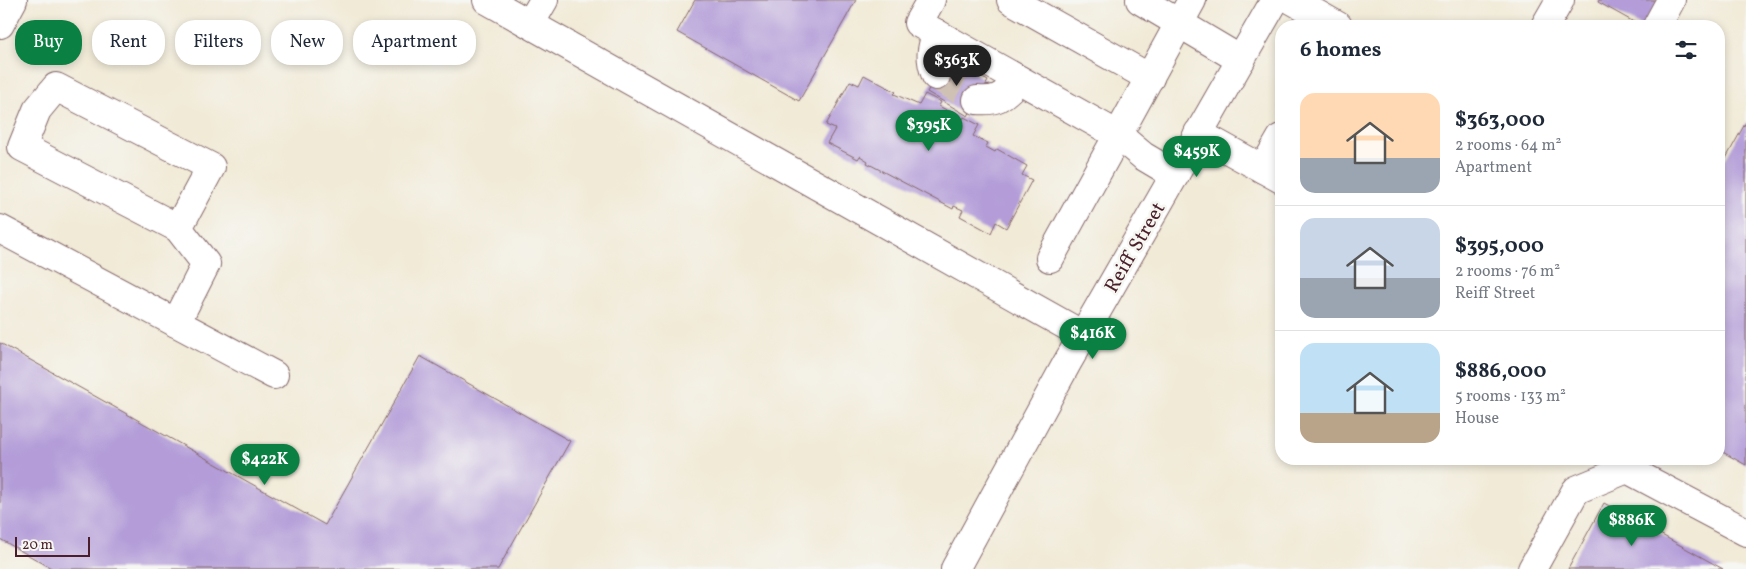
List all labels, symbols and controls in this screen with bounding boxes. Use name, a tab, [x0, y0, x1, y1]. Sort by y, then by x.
chip: Buy	[15, 20, 82, 65]
chip: Rent	[92, 20, 165, 65]
chip: Filters	[175, 20, 261, 65]
chip: New	[271, 20, 343, 65]
chip: Apartment	[353, 20, 476, 65]
text: 6 homes	[1300, 36, 1381, 65]
icon: filters	[1672, 36, 1700, 64]
pin: $363K	[922, 44, 992, 87]
text: $363K	[934, 50, 980, 72]
text: $363,000	[1455, 106, 1545, 135]
pin: $395K	[894, 110, 964, 152]
icon: home	[1340, 113, 1400, 173]
text: $395K	[907, 115, 951, 137]
text: 2 rooms · 64 m²	[1455, 135, 1562, 157]
pin: $459K	[1162, 136, 1232, 178]
text: $459K	[1174, 141, 1220, 163]
text: Apartment	[1455, 157, 1532, 179]
street label: Reiff Street	[1098, 197, 1173, 299]
text: $395,000	[1455, 232, 1544, 261]
icon: home	[1340, 238, 1400, 298]
text: 2 rooms · 76 m²	[1455, 261, 1560, 283]
text: Reiff Street	[1455, 283, 1535, 305]
pin: $416K	[1058, 318, 1128, 360]
text: $416K	[1070, 323, 1116, 345]
text: $886,000	[1455, 357, 1546, 386]
icon: home	[1340, 363, 1400, 423]
text: 5 rooms · 133 m²	[1455, 386, 1566, 408]
text: House	[1455, 408, 1499, 430]
pin: $422K	[230, 444, 300, 486]
text: $422K	[242, 449, 288, 471]
pin: $886K	[1597, 504, 1667, 547]
text: $886K	[1609, 510, 1655, 532]
scale bar	[15, 534, 90, 557]
text: 20 m	[22, 536, 53, 555]

